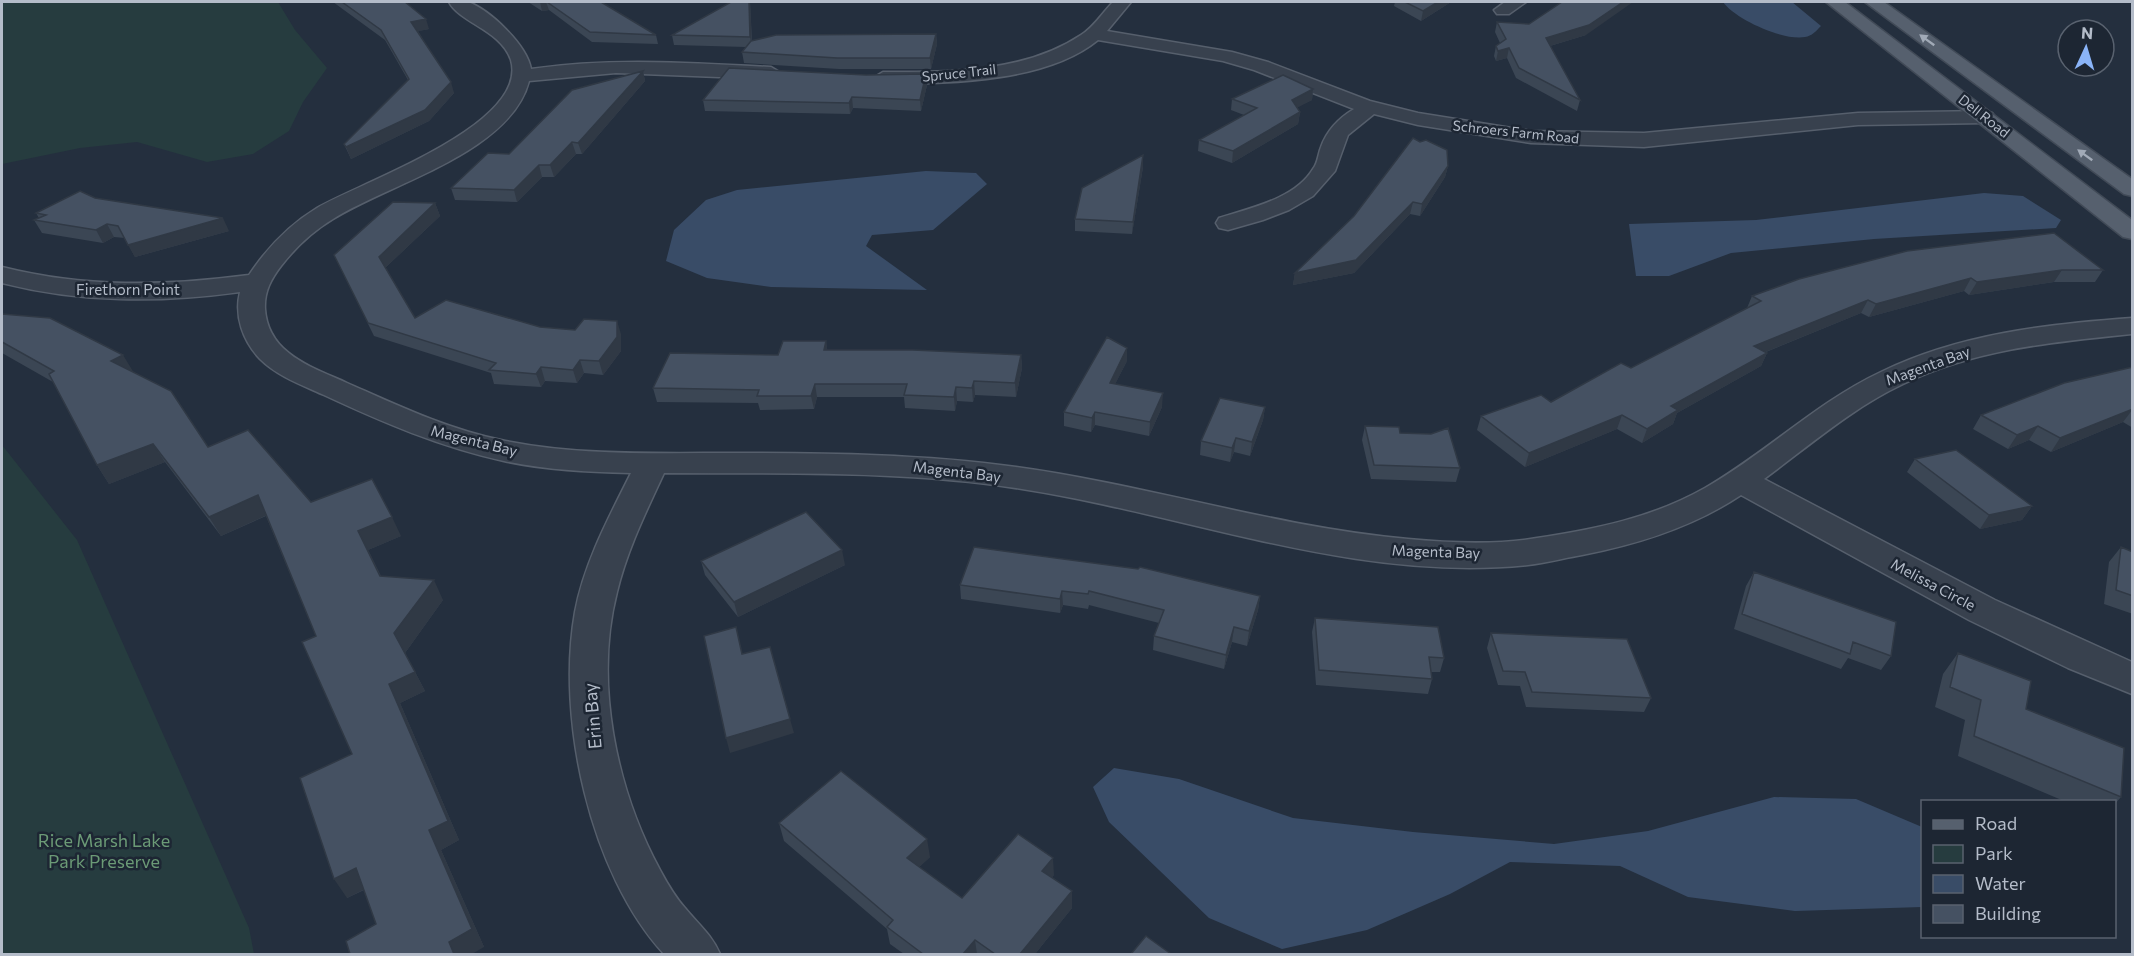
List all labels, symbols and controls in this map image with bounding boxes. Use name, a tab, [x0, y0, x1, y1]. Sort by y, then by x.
north arrow	[2056, 18, 2116, 78]
text: N	[2080, 23, 2094, 42]
one-way arrow	[1920, 34, 1936, 46]
street label: Spruce Trail	[921, 60, 997, 85]
street label: Dell Road	[1955, 90, 2013, 141]
street label: Schroers Farm Road	[1452, 116, 1580, 147]
one-way arrow	[2078, 149, 2093, 161]
street label: Firethorn Point	[76, 280, 180, 298]
street label: Magenta Bay	[1883, 341, 1973, 389]
street label: Magenta Bay	[429, 421, 520, 460]
street label: Magenta Bay	[912, 457, 1002, 485]
street label: Magenta Bay	[1391, 540, 1481, 562]
street label: Melissa Circle	[1888, 554, 1979, 614]
street label: Erin Bay	[578, 682, 606, 750]
legend	[1921, 800, 2116, 938]
text: Road	[1975, 812, 2017, 834]
park label: Rice Marsh Lake Park Preserve	[38, 829, 170, 872]
text: Park	[1975, 842, 2013, 864]
text: Water	[1975, 872, 2026, 894]
text: Building	[1975, 902, 2041, 924]

